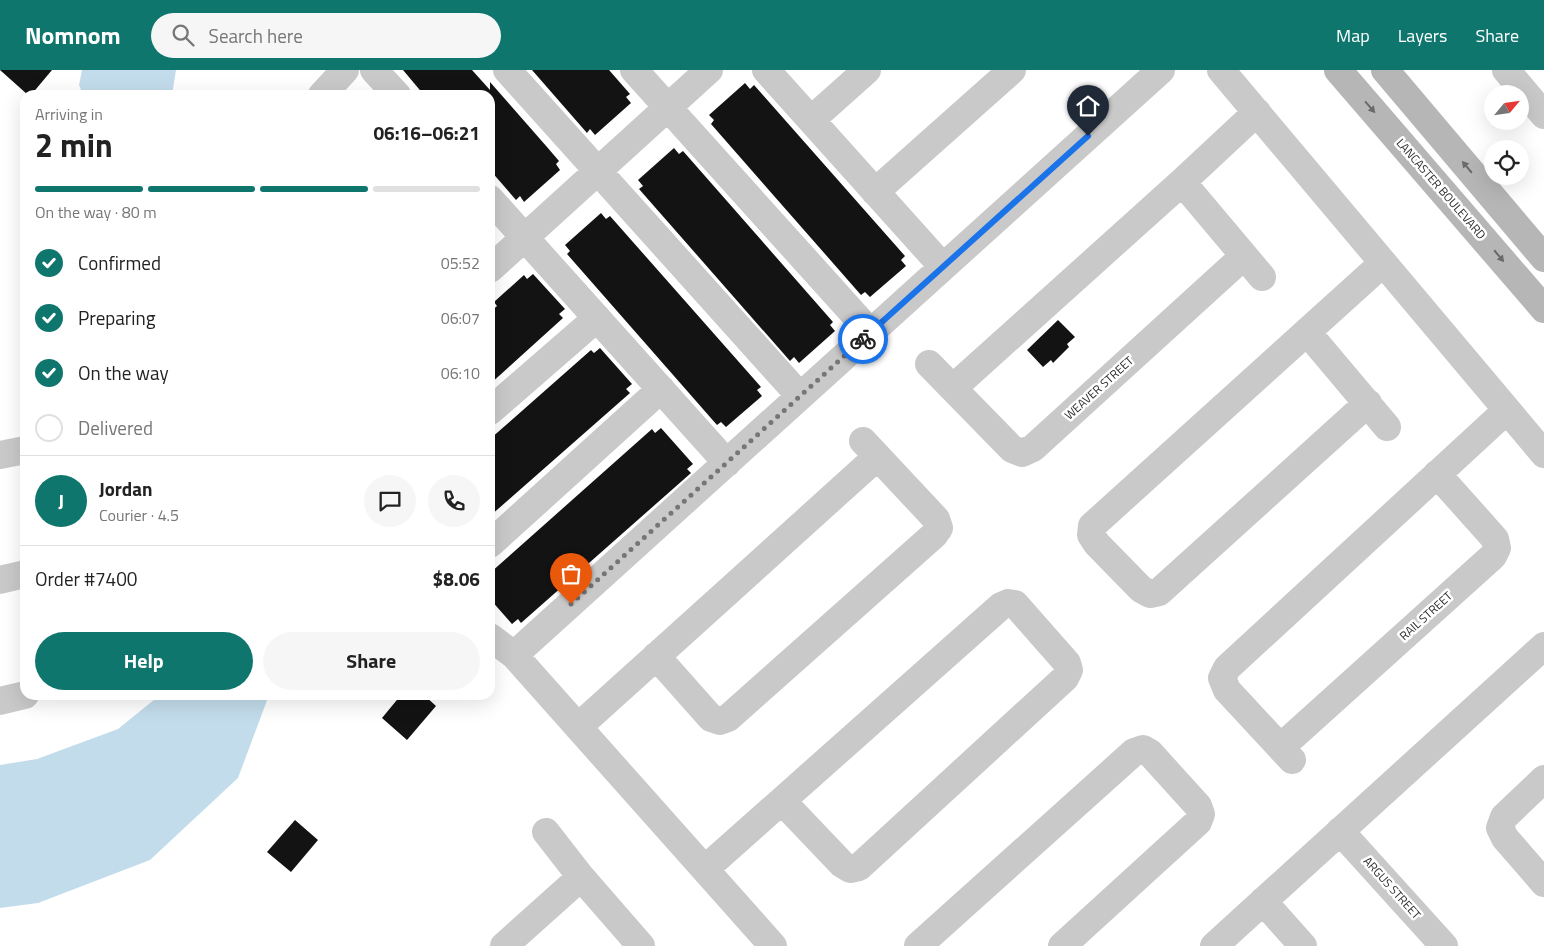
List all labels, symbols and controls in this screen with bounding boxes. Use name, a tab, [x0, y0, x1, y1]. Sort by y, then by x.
search box	[151, 13, 501, 58]
text: Nomnom	[25, 17, 121, 53]
icon: search	[169, 21, 197, 49]
text: Search here	[209, 21, 303, 50]
text: Map	[1336, 22, 1370, 49]
text: Layers	[1398, 22, 1447, 49]
text: Share	[1475, 22, 1519, 49]
pin	[1067, 85, 1109, 136]
north arrow	[1484, 85, 1529, 130]
map controls	[1484, 85, 1529, 185]
icon: home	[1074, 92, 1102, 120]
one-way arrow	[1364, 100, 1375, 113]
text: Arriving in	[35, 102, 103, 126]
text: 06:16–06:21	[373, 118, 480, 147]
text: 2 min	[35, 121, 113, 169]
street label: LANCASTER BOULEVARD	[1392, 134, 1491, 244]
button: locate	[1484, 140, 1529, 185]
one-way arrow	[1462, 161, 1473, 174]
text: On the way · 80 m	[35, 200, 157, 224]
text: Confirmed	[78, 248, 161, 277]
icon: check	[35, 249, 63, 277]
one-way arrow	[1493, 250, 1505, 262]
text: 05:52	[441, 251, 480, 275]
text: Preparing	[78, 303, 155, 332]
icon: check	[35, 304, 63, 332]
text: 06:07	[441, 306, 480, 330]
courier	[838, 314, 888, 364]
icon: bike	[849, 325, 877, 353]
street label: WEAVER STREET	[1060, 351, 1138, 424]
text: On the way	[78, 358, 169, 387]
icon: check	[35, 359, 63, 387]
text: 06:10	[441, 361, 480, 385]
text: Delivered	[78, 413, 153, 442]
text: Jordan	[99, 474, 152, 503]
button: chat	[364, 475, 416, 527]
button: phone	[428, 475, 480, 527]
text: J	[58, 486, 64, 515]
text: Courier · 4.5	[99, 503, 179, 527]
pin	[550, 553, 592, 604]
icon: bag	[557, 560, 585, 588]
text: Order #7400	[35, 564, 137, 593]
text: $8.06	[433, 564, 480, 593]
street label: RAIL STREET	[1395, 586, 1457, 645]
button: Help	[35, 632, 253, 690]
button: Share	[263, 632, 480, 690]
street label: ARGUS STREET	[1359, 852, 1426, 924]

